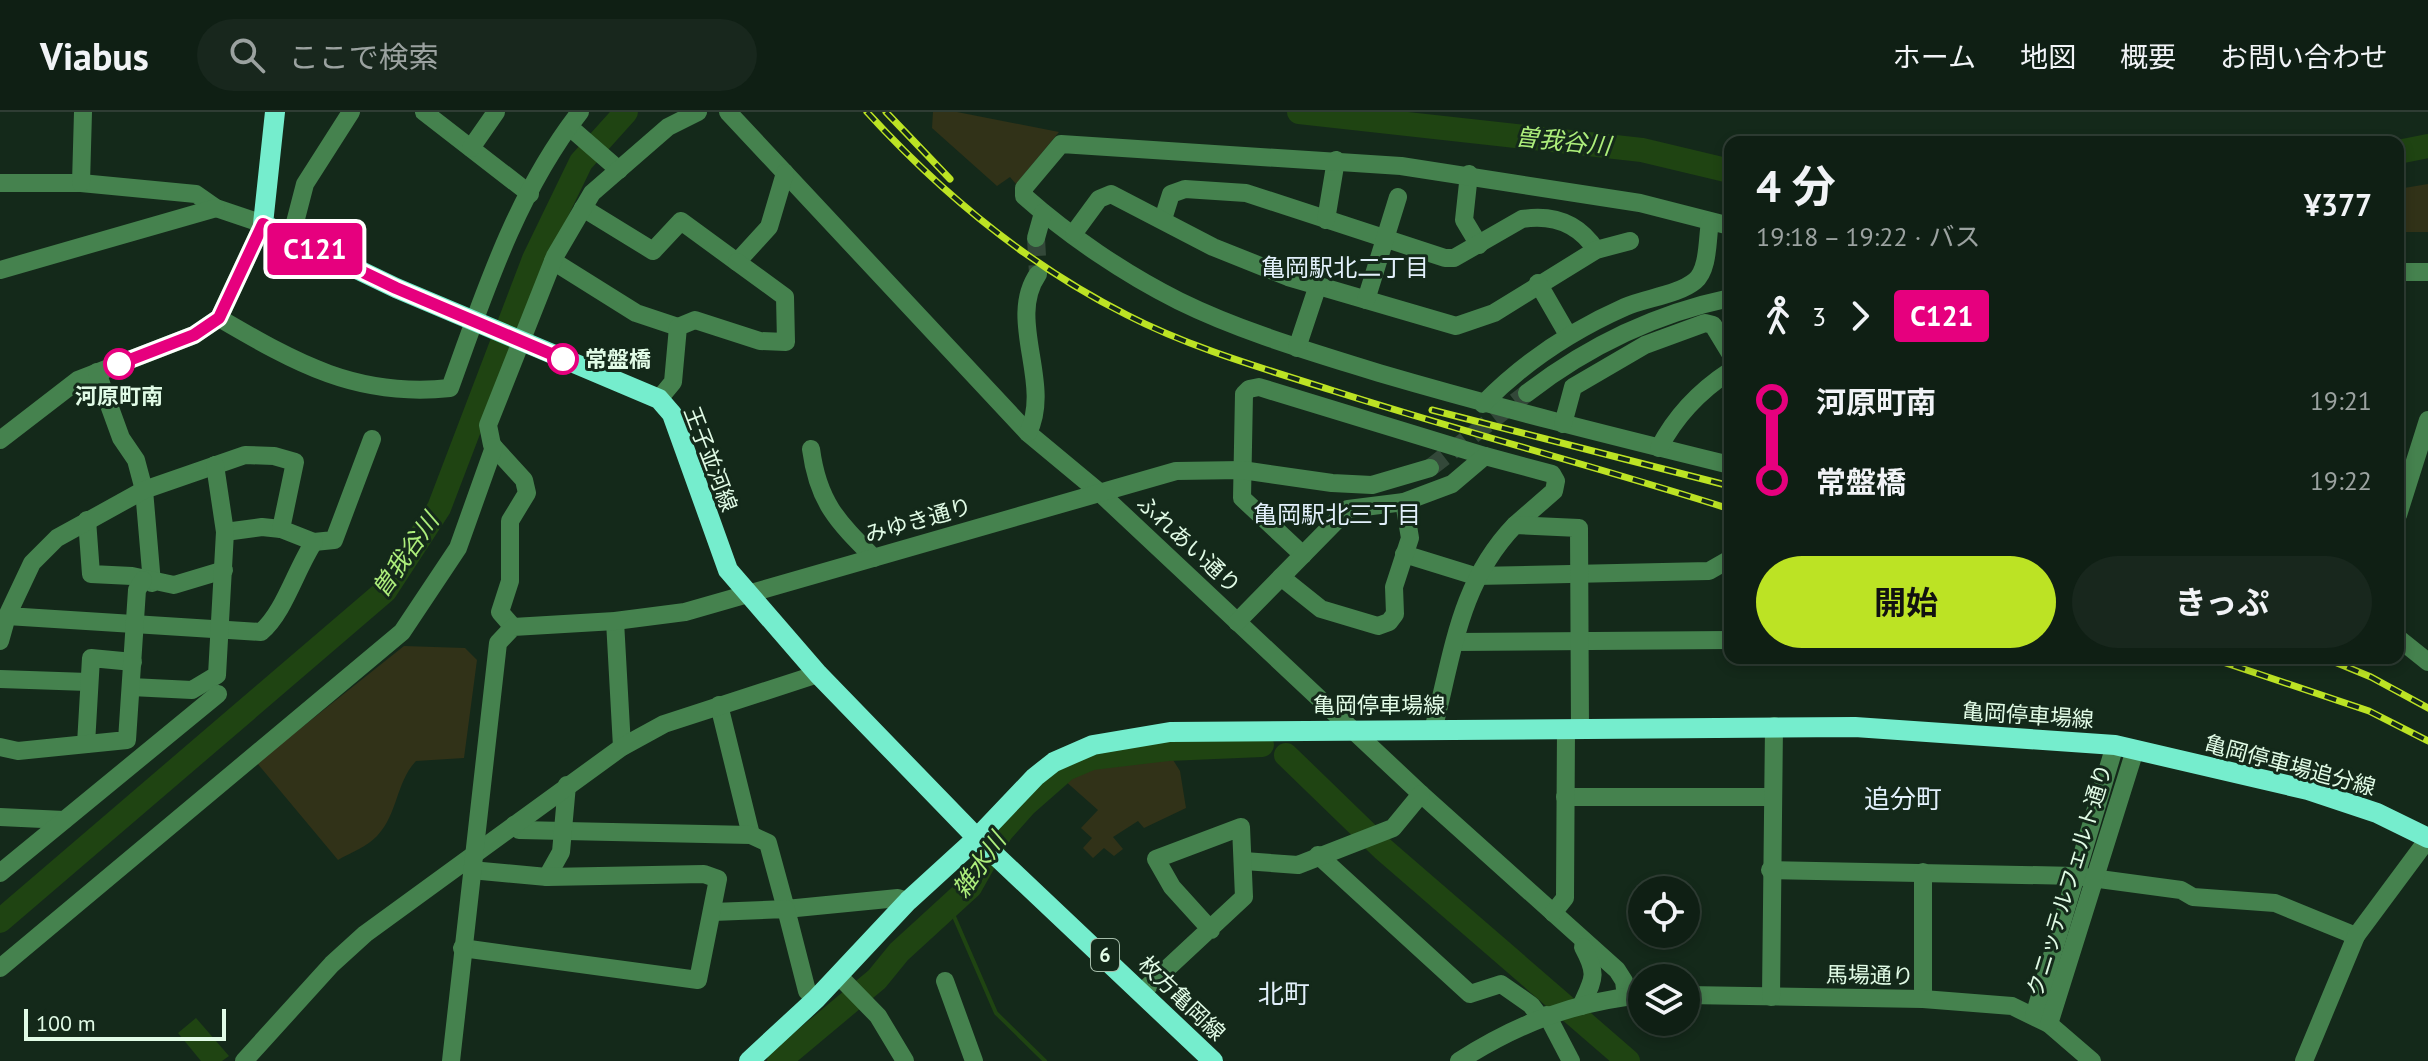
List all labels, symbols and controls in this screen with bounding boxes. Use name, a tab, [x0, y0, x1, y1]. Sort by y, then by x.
search box	[197, 19, 757, 91]
text: Viabus	[40, 31, 149, 80]
icon: search	[225, 33, 269, 77]
text: ここで検索	[289, 37, 439, 76]
text: ホーム	[1893, 38, 1976, 75]
text: 地図	[2020, 38, 2076, 75]
text: 概要	[2120, 38, 2176, 75]
text: お問い合わせ	[2220, 38, 2388, 75]
water label: 曽我谷川	[1514, 121, 1615, 162]
text: 4 分	[1756, 157, 1836, 214]
text: ¥377	[2304, 185, 2372, 224]
text: 19:18 – 19:22 · バス	[1756, 220, 1980, 253]
line badge: C121	[259, 223, 371, 275]
text: C121	[283, 230, 347, 267]
district label: 亀岡駅北二丁目	[1261, 252, 1429, 283]
icon: walk	[1756, 294, 1800, 338]
icon: forward	[1838, 294, 1882, 338]
text: C121	[1910, 297, 1973, 334]
text: 3	[1812, 300, 1826, 333]
marker: 常盤橋	[548, 344, 578, 374]
place label: 常盤橋	[585, 345, 651, 373]
marker: 河原町南	[104, 349, 134, 379]
place label: 河原町南	[75, 382, 163, 410]
text: 河原町南	[1816, 382, 1936, 421]
text: 19:21	[2310, 384, 2372, 417]
street label: 王子並河線	[678, 403, 744, 515]
text: 常盤橋	[1816, 462, 1906, 501]
text: 19:22	[2310, 464, 2372, 497]
street label: ふれあい通り	[1131, 489, 1247, 599]
street label: みゆき通り	[861, 491, 975, 549]
district label: 亀岡駅北三丁目	[1253, 499, 1421, 530]
water label: 曽我谷川	[365, 504, 447, 603]
button: 開始	[1756, 556, 2056, 648]
button: きっぷ	[2072, 556, 2372, 648]
street label: 亀岡停車場線	[1313, 691, 1445, 719]
street label: 亀岡停車場線	[1961, 696, 2095, 734]
street label: 亀岡停車場追分線	[2201, 729, 2379, 801]
street label: クニッテルフェルト通り	[2020, 760, 2118, 1000]
district label: 追分町	[1864, 782, 1942, 815]
water label: 雑水川	[946, 824, 1014, 903]
map controls	[1628, 876, 1700, 1036]
button: locate	[1628, 876, 1700, 948]
road number: 6	[1091, 939, 1119, 971]
street label: 枚方亀岡線	[1133, 950, 1231, 1046]
street label: 馬場通り	[1826, 960, 1914, 990]
button: layers	[1628, 964, 1700, 1036]
district label: 北町	[1258, 977, 1310, 1010]
scale bar	[24, 1005, 226, 1041]
text: 100 m	[36, 1009, 96, 1037]

